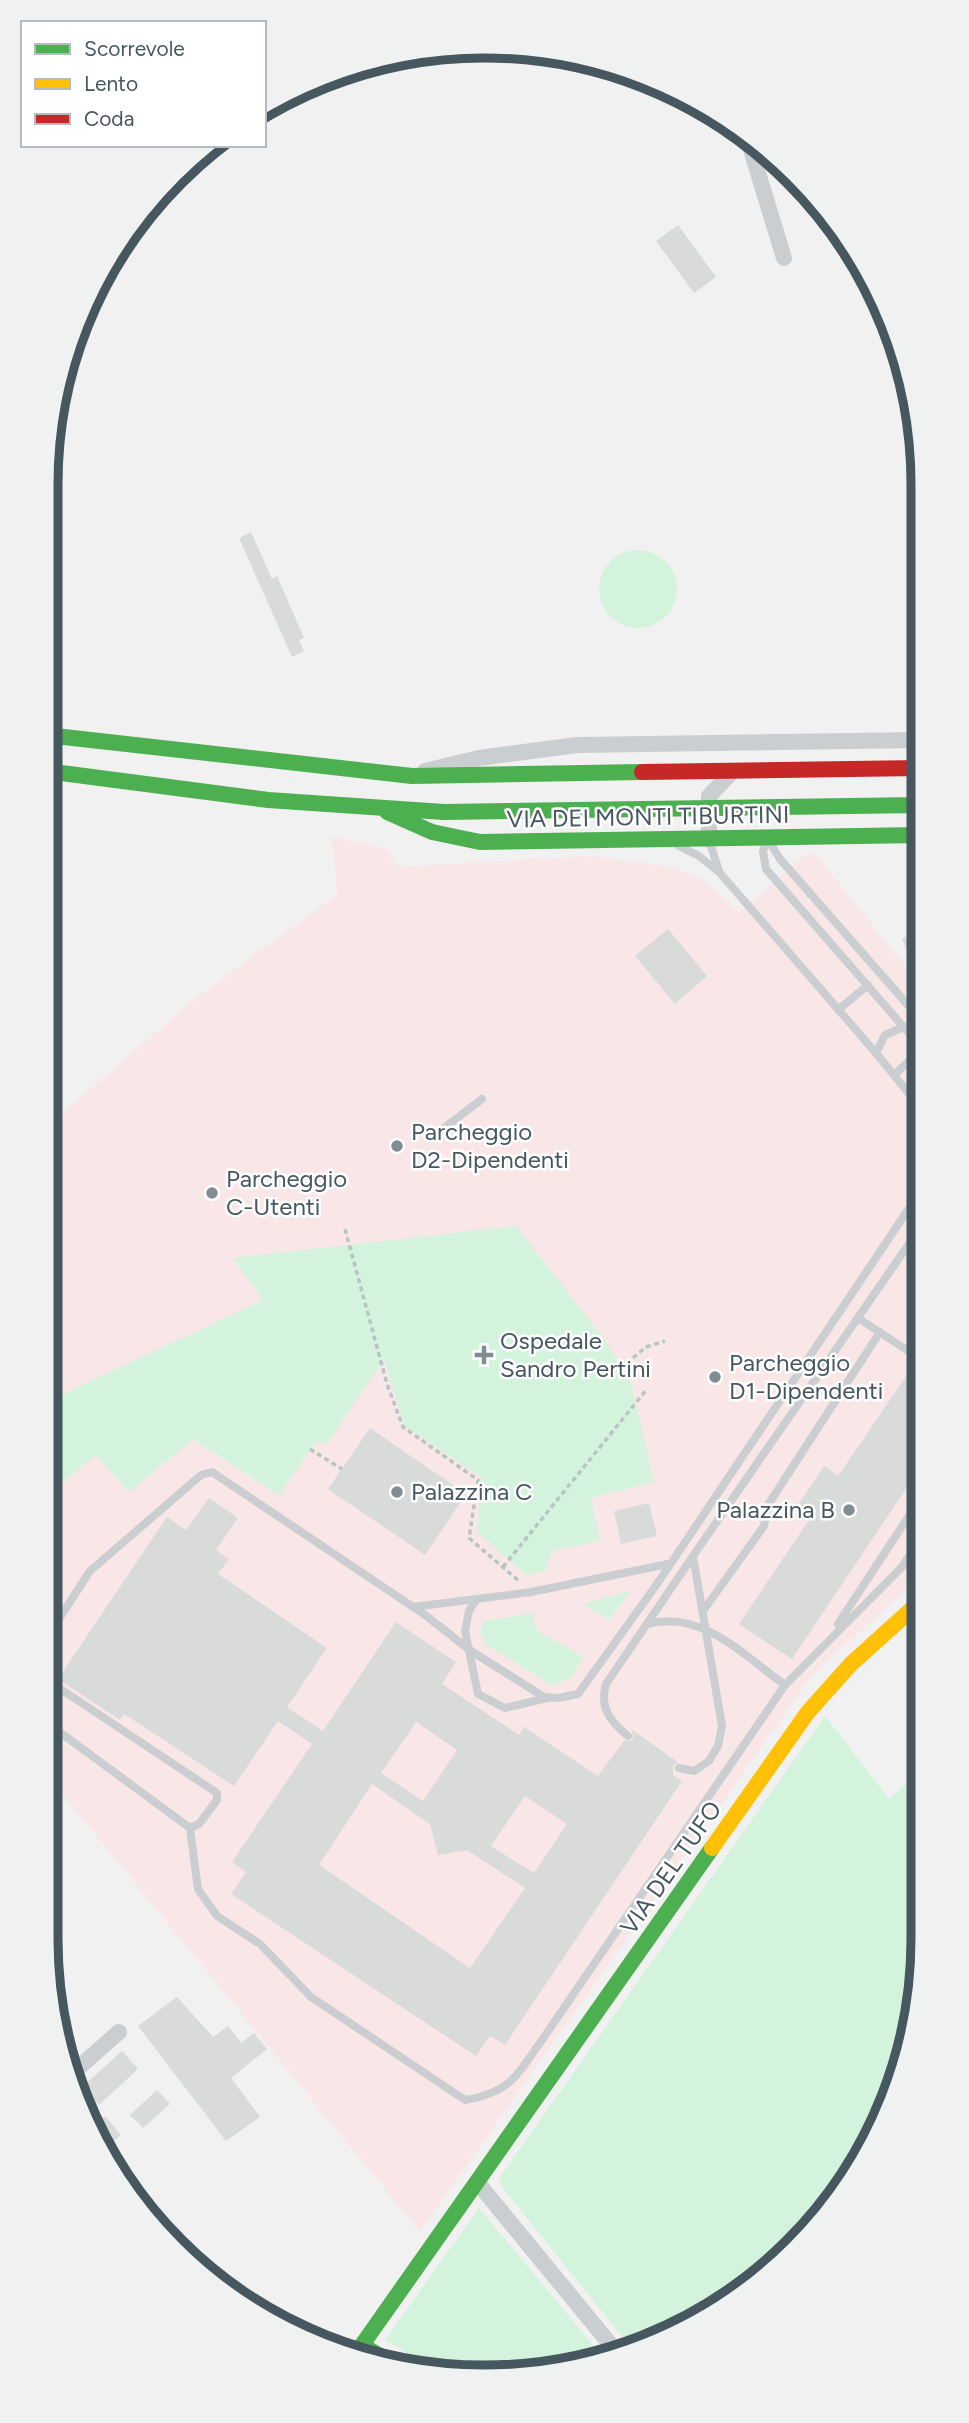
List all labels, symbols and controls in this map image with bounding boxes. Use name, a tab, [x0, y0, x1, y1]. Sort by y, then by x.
legend	[21, 21, 266, 147]
text: Scorrevole	[84, 36, 185, 61]
text: Lento	[84, 71, 138, 96]
text: Coda	[84, 106, 134, 131]
street label: VIA DEI MONTI TIBURTINI	[506, 800, 790, 833]
place label: Parcheggio D2-Dipendenti	[411, 1117, 569, 1174]
marker: Parcheggio D2-Dipendenti	[389, 1138, 405, 1154]
place label: Parcheggio C-Utenti	[226, 1164, 347, 1221]
marker: Parcheggio C-Utenti	[204, 1185, 220, 1201]
place label: Ospedale Sandro Pertini	[500, 1326, 651, 1383]
marker: Ospedale Sandro Pertini	[474, 1345, 494, 1365]
place label: Parcheggio D1-Dipendenti	[729, 1348, 883, 1405]
marker: Parcheggio D1-Dipendenti	[707, 1369, 723, 1385]
place label: Palazzina C	[411, 1477, 532, 1506]
marker: Palazzina C	[389, 1484, 405, 1500]
place label: Palazzina B	[716, 1495, 835, 1524]
marker: Palazzina B	[841, 1502, 857, 1518]
street label: VIA DEL TUFO	[614, 1795, 727, 1940]

